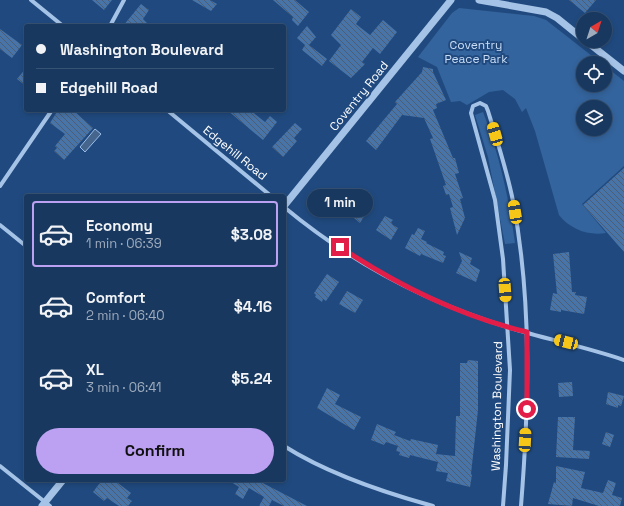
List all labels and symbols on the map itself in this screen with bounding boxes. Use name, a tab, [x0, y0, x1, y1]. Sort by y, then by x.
north arrow	[576, 12, 612, 48]
park label: Coventry Peace Park	[444, 37, 508, 67]
street label: Coventry Road	[326, 58, 392, 134]
car	[486, 121, 504, 147]
street label: Edgehill Road	[200, 122, 270, 184]
callout: 1 min	[307, 189, 373, 217]
car	[507, 199, 523, 225]
route end	[331, 238, 349, 256]
car	[498, 278, 512, 302]
car	[553, 333, 579, 351]
street label: Washington Boulevard	[488, 341, 506, 471]
route start	[518, 400, 536, 418]
car	[518, 428, 532, 452]

